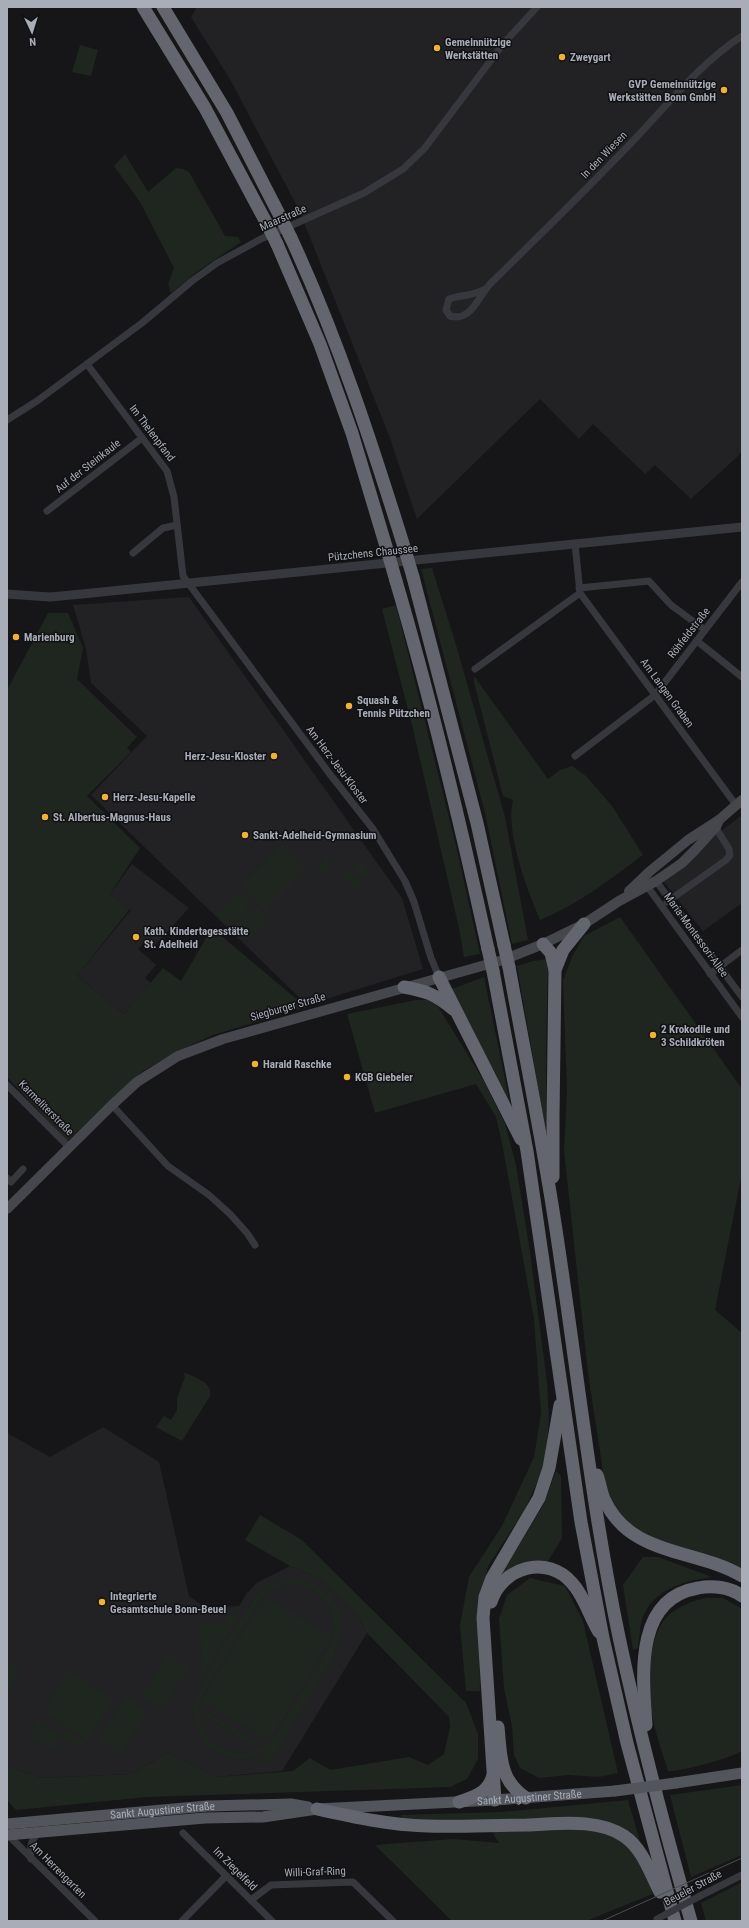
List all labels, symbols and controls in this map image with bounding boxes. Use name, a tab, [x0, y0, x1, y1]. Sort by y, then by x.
north arrow	[12, 12, 52, 52]
text: N	[29, 35, 36, 48]
place label: Gemeinnützige Werkstätten	[445, 36, 511, 62]
marker: Gemeinnützige Werkstätten	[432, 43, 442, 53]
place label: Zweygart	[570, 51, 611, 64]
marker: Zweygart	[557, 52, 567, 62]
place label: GVP Gemeinnützige Werkstätten Bonn GmbH	[608, 78, 716, 104]
marker: GVP Gemeinnützige Werkstätten Bonn GmbH	[719, 85, 729, 95]
street label: In den Wiesen	[578, 129, 630, 181]
street label: Maarstraße	[258, 202, 308, 234]
street label: Im Thelenpfand	[126, 402, 178, 464]
street label: Auf der Steinkaule	[53, 436, 123, 496]
street label: Pützchens Chaussee	[327, 542, 419, 564]
street label: Röhfeldstraße	[665, 605, 713, 661]
place label: Marienburg	[24, 631, 75, 644]
marker: Marienburg	[11, 632, 21, 642]
street label: Am Langen Graben	[638, 656, 696, 730]
place label: Squash & Tennis Pützchen	[357, 694, 430, 720]
marker: Squash & Tennis Pützchen	[344, 701, 354, 711]
street label: Am Herz-Jesu-Kloster	[303, 723, 371, 807]
place label: Herz-Jesu-Kloster	[185, 750, 266, 763]
marker: Herz-Jesu-Kloster	[269, 751, 279, 761]
place label: Herz-Jesu-Kapelle	[113, 791, 195, 804]
marker: Herz-Jesu-Kapelle	[100, 792, 110, 802]
place label: St. Albertus-Magnus-Haus	[53, 811, 171, 824]
marker: St. Albertus-Magnus-Haus	[40, 812, 50, 822]
place label: Sankt-Adelheid-Gymnasium	[253, 829, 377, 842]
marker: Sankt-Adelheid-Gymnasium	[240, 830, 250, 840]
street label: Maria-Montessori-Allee	[661, 890, 731, 980]
place label: Kath. Kindertagesstätte St. Adelheid	[144, 925, 249, 951]
marker: Kath. Kindertagesstätte St. Adelheid	[131, 932, 141, 942]
street label: Siegburger Straße	[249, 990, 327, 1024]
place label: 2 Krokodile und 3 Schildkröten	[661, 1023, 730, 1049]
marker: 2 Krokodile und 3 Schildkröten	[648, 1030, 658, 1040]
place label: Harald Raschke	[263, 1058, 332, 1071]
marker: Harald Raschke	[250, 1059, 260, 1069]
place label: KGB Giebeler	[355, 1071, 413, 1084]
marker: KGB Giebeler	[342, 1072, 352, 1082]
street label: Karmeliterstraße	[16, 1078, 76, 1138]
place label: Integrierte Gesamtschule Bonn-Beuel	[110, 1590, 226, 1616]
marker: Integrierte Gesamtschule Bonn-Beuel	[97, 1597, 107, 1607]
street label: Sankt Augustiner Straße	[477, 1787, 582, 1807]
street label: Sankt Augustiner Straße	[110, 1799, 215, 1821]
street label: Am Herrengarten	[27, 1839, 89, 1901]
street label: Im Ziegelfeld	[210, 1844, 260, 1894]
street label: Willi-Graf-Ring	[284, 1864, 346, 1880]
street label: Beueler Straße	[662, 1867, 724, 1909]

